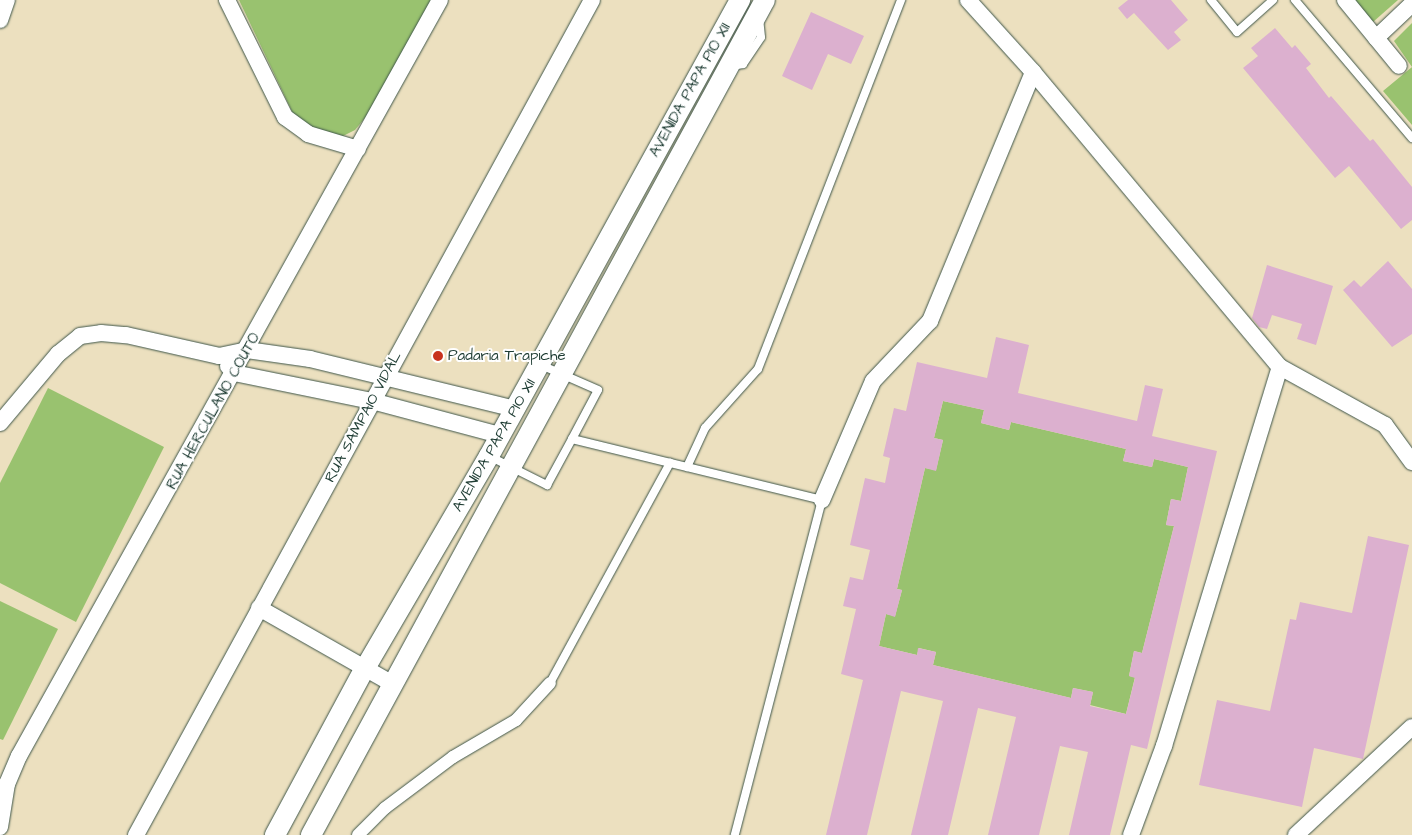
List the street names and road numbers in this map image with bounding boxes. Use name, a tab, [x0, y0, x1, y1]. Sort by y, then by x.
street label: AVENIDA PAPA PIO XII	[646, 20, 734, 160]
street label: RUA HERCULANO COUTO	[162, 330, 264, 492]
street label: RUA SAMPAIO VIDAL	[321, 349, 405, 485]
street label: AVENIDA PAPA PIO XII	[449, 375, 539, 515]

